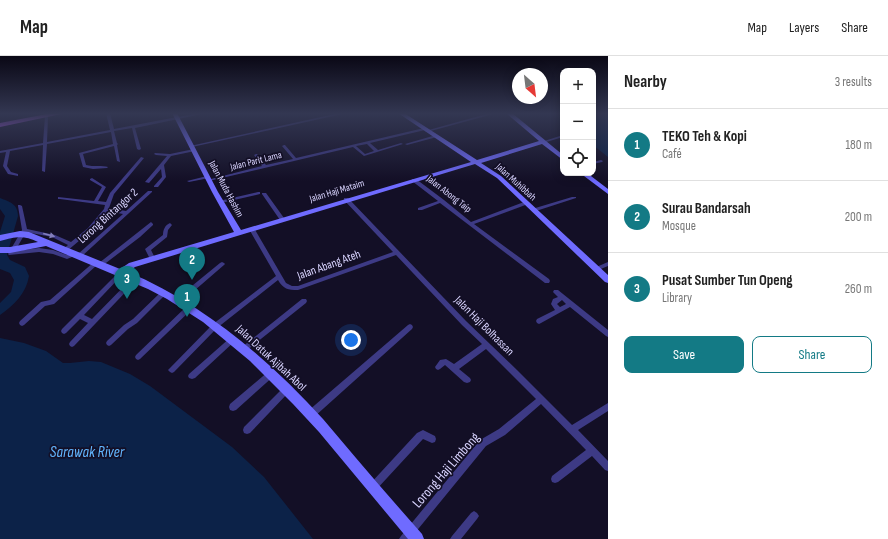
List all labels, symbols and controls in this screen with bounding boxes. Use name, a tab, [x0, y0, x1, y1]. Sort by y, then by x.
text: Map	[20, 16, 48, 39]
text: Map	[747, 19, 767, 36]
text: Layers	[789, 19, 819, 36]
text: Share	[841, 19, 868, 36]
north arrow	[512, 68, 548, 104]
map controls	[560, 68, 596, 176]
button: +	[560, 68, 596, 104]
text: Nearby	[624, 72, 667, 92]
text: 3 results	[835, 74, 872, 90]
button: −	[560, 104, 596, 140]
text: TEKO Teh & Kopi	[662, 127, 747, 146]
text: 1	[634, 137, 640, 153]
text: 180 m	[846, 137, 872, 153]
button: locate	[560, 140, 596, 176]
text: Café	[662, 146, 682, 162]
street label: Jalan Parit Lama	[228, 149, 283, 173]
street label: Jalan Muda Hashim	[206, 158, 246, 219]
street label: Jalan Muhibbah	[493, 160, 539, 203]
street label: Jalan Abong Taip	[424, 172, 474, 215]
street label: Jalan Haji Mataim	[307, 177, 366, 205]
street label: Lorong Bintangor 2	[75, 185, 141, 247]
text: Surau Bandarsah	[662, 199, 751, 218]
text: 2	[634, 209, 640, 225]
text: 200 m	[845, 209, 872, 225]
text: Mosque	[662, 218, 696, 234]
one-way arrow	[43, 232, 55, 238]
pin: 2	[179, 247, 205, 280]
street label: Jalan Abang Ateh	[294, 247, 363, 284]
pin: 3	[114, 266, 140, 299]
text: Pusat Sumber Tun Openg	[662, 271, 793, 290]
text: 3	[634, 281, 640, 297]
text: 260 m	[845, 281, 872, 297]
pin: 1	[174, 284, 200, 317]
text: Library	[662, 290, 692, 306]
street label: Jalan Haji Bolhassan	[450, 292, 517, 359]
street label: Jalan Datuk Ajibah Abol	[232, 321, 309, 394]
your location	[341, 330, 361, 350]
button: Save	[624, 336, 744, 373]
button: Share	[752, 336, 872, 373]
street label: Lorong Haji Limbong	[409, 429, 484, 511]
water label: Sarawak River	[50, 443, 125, 462]

